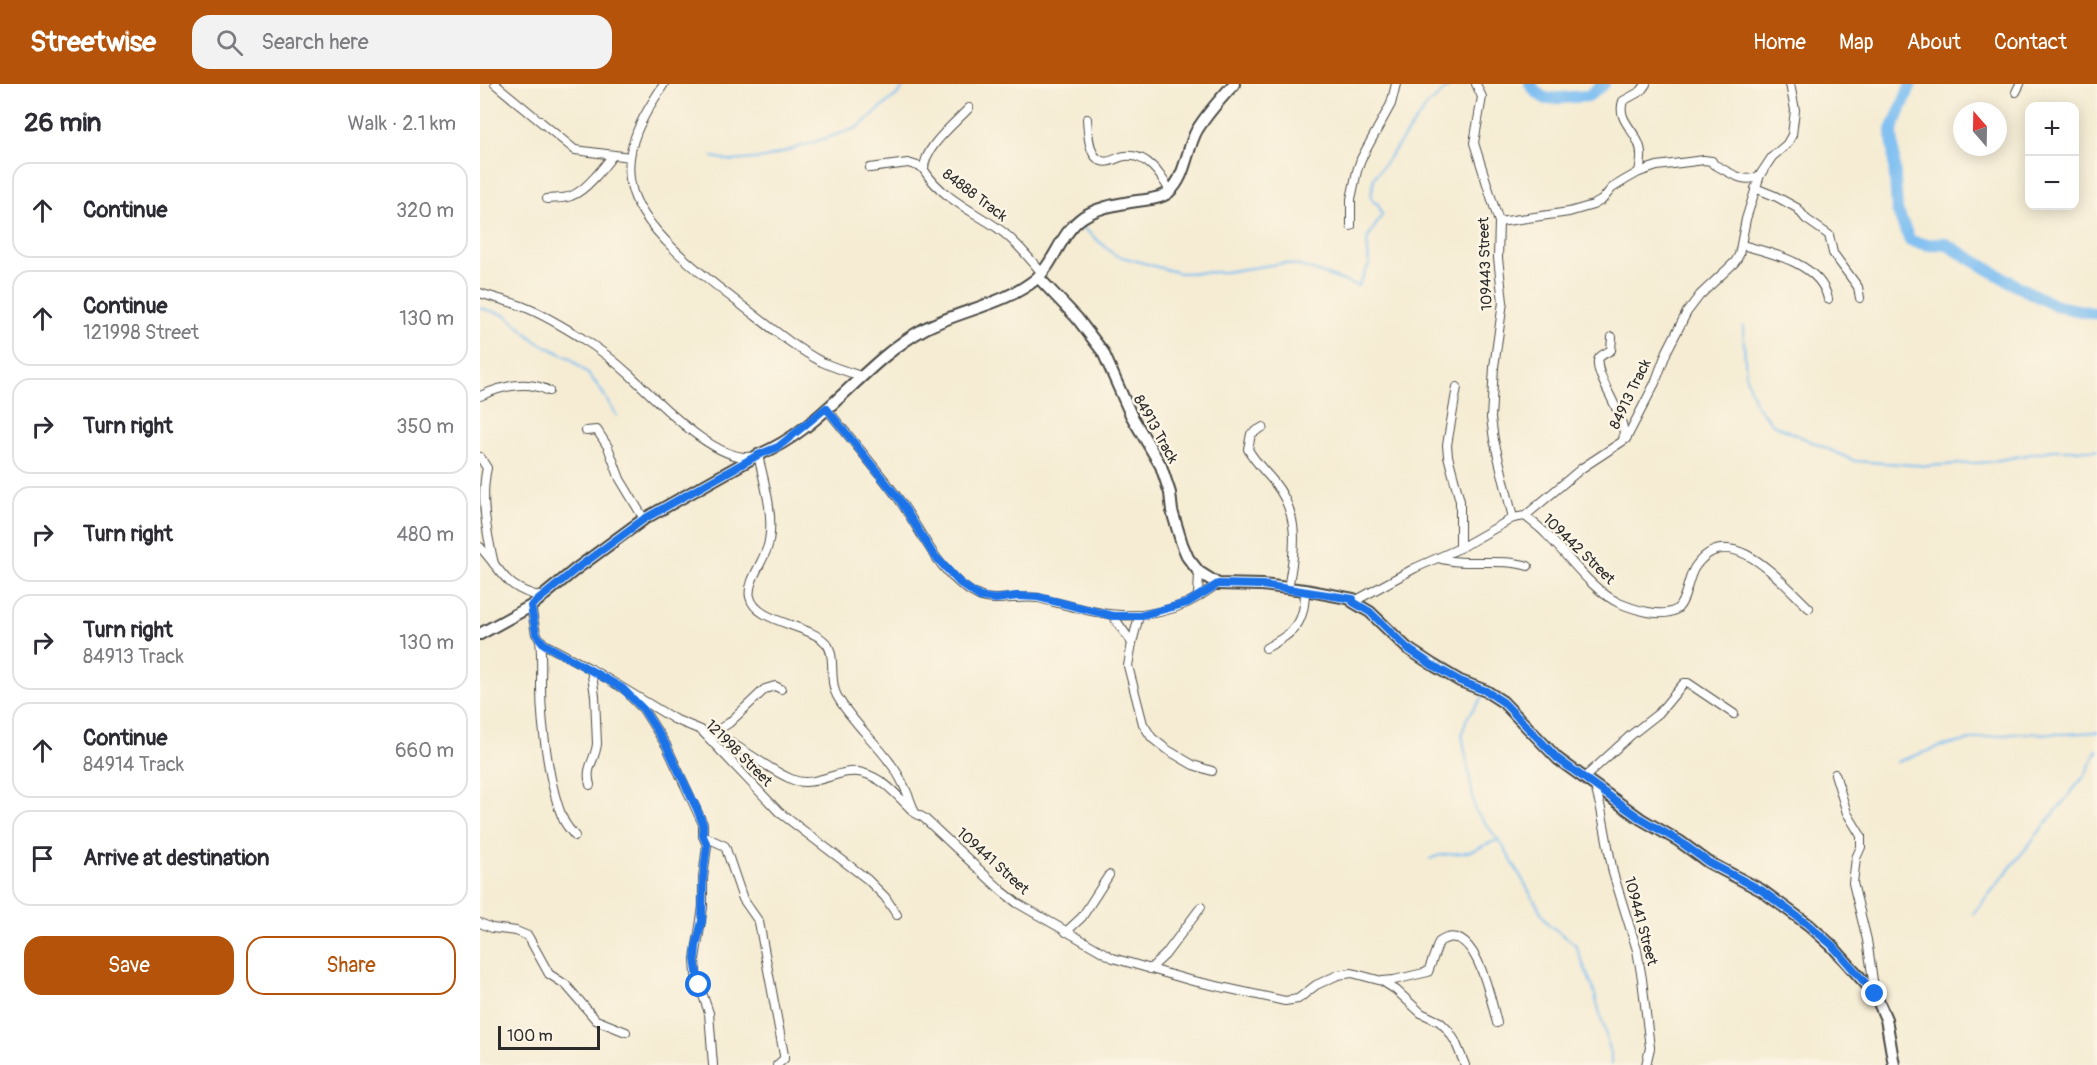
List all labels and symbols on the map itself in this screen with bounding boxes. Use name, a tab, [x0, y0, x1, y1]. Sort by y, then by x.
north arrow	[1953, 102, 2007, 156]
street label: 84888 Track	[939, 165, 1011, 226]
street label: 109443 Street	[1474, 216, 1497, 311]
street label: 84913 Track	[1605, 355, 1656, 432]
street label: 84913 Track	[1129, 392, 1183, 468]
street label: 109442 Street	[1538, 510, 1620, 589]
street label: 121998 Street	[701, 716, 777, 792]
street label: 109441 Street	[952, 824, 1034, 900]
street label: 109441 Street	[1620, 875, 1662, 968]
route start	[685, 971, 711, 997]
route end	[1861, 980, 1887, 1006]
scale bar	[498, 1023, 600, 1050]

